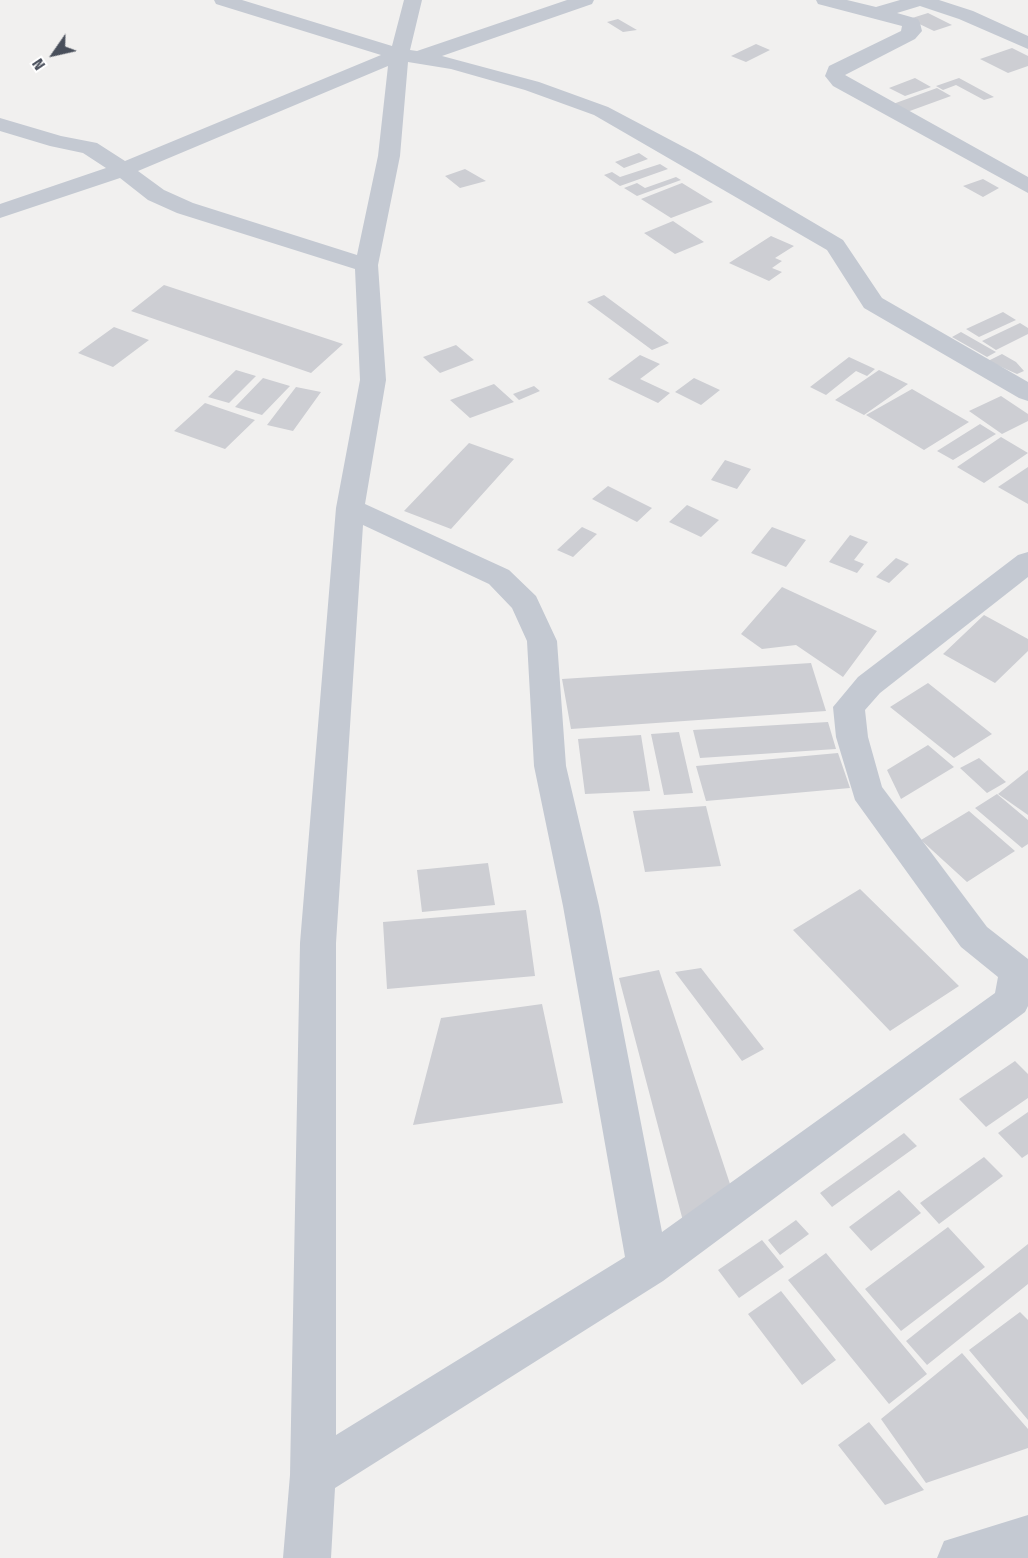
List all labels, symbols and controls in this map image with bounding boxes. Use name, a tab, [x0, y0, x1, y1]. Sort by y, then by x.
north arrow	[24, 24, 84, 84]
text: N	[28, 55, 49, 74]

